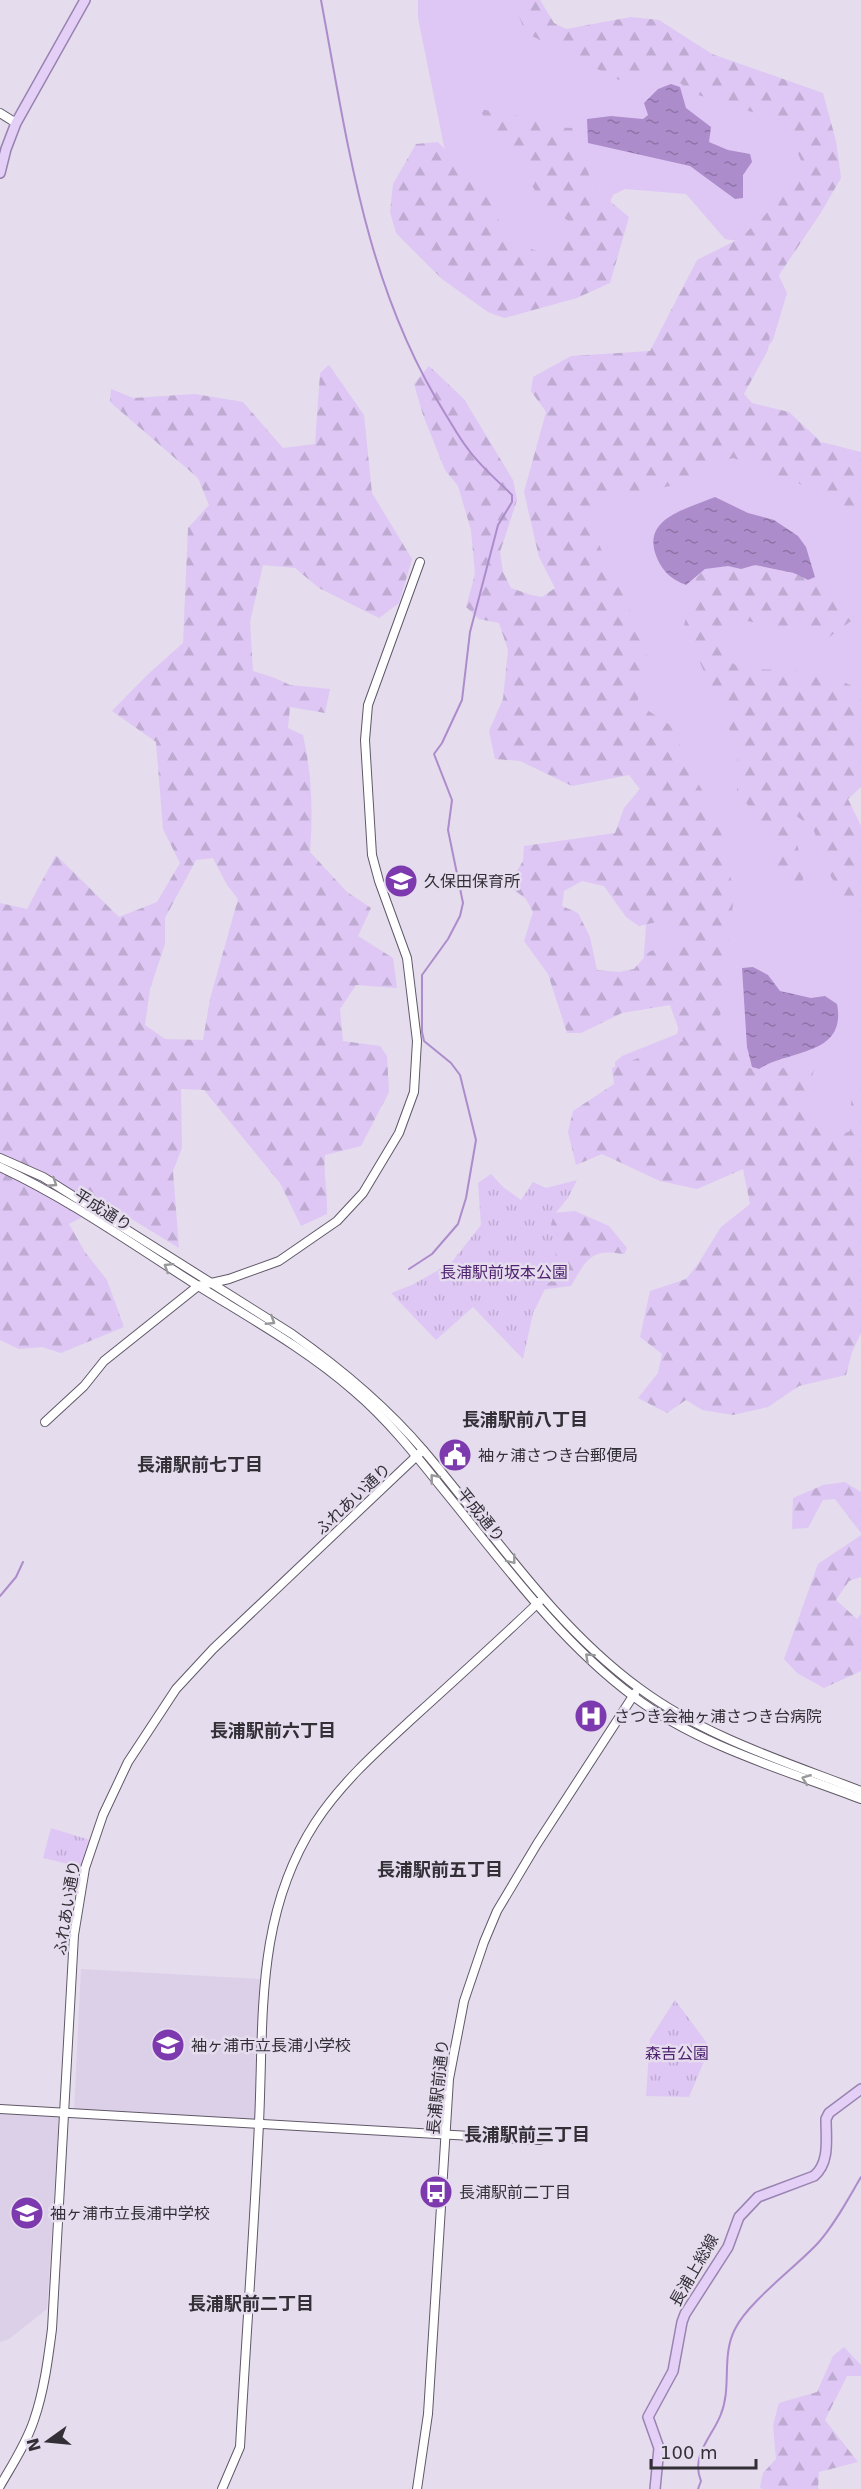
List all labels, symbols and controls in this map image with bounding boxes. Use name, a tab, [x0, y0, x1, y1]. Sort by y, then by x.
school or university icon: 久保田保育所	[383, 863, 419, 899]
place label: 久保田保育所	[424, 872, 520, 891]
one-way arrow	[47, 1176, 57, 1188]
street label: 平成通り	[71, 1185, 135, 1235]
one-way arrow	[164, 1263, 175, 1274]
park label: 長浦駅前坂本公園	[440, 1263, 568, 1282]
one-way arrow	[265, 1313, 275, 1325]
district label: 長浦駅前八丁目	[462, 1409, 588, 1430]
public building icon: 袖ヶ浦さつき台郵便局	[437, 1437, 473, 1473]
place label: 袖ヶ浦さつき台郵便局	[478, 1446, 638, 1465]
district label: 長浦駅前七丁目	[137, 1454, 263, 1475]
street label: ふれあい通り	[311, 1459, 395, 1539]
one-way arrow	[431, 1474, 442, 1485]
street label: 平成通り	[453, 1484, 509, 1546]
one-way arrow	[504, 1553, 515, 1564]
one-way arrow	[585, 1653, 596, 1664]
hospital icon: さつき会袖ヶ浦さつき台病院	[573, 1698, 609, 1734]
place label: さつき会袖ヶ浦さつき台病院	[614, 1707, 822, 1726]
district label: 長浦駅前六丁目	[210, 1720, 336, 1741]
one-way arrow	[802, 1773, 812, 1786]
street label: ふれあい通り	[50, 1859, 84, 1957]
district label: 長浦駅前五丁目	[377, 1859, 503, 1880]
school or university icon: 袖ヶ浦市立長浦小学校	[150, 2027, 186, 2063]
place label: 袖ヶ浦市立長浦小学校	[191, 2036, 351, 2055]
street label: 長浦駅前通り	[424, 2038, 452, 2136]
park label: 森吉公園	[645, 2044, 709, 2063]
district label: 長浦駅前三丁目	[464, 2124, 590, 2145]
bus stop icon: 長浦駅前二丁目	[418, 2174, 454, 2210]
place label: 長浦駅前二丁目	[459, 2183, 571, 2202]
school or university icon: 袖ヶ浦市立長浦中学校	[9, 2195, 45, 2231]
place label: 袖ヶ浦市立長浦中学校	[50, 2204, 210, 2223]
street label: 長浦上総線	[666, 2231, 722, 2309]
district label: 長浦駅前二丁目	[188, 2293, 314, 2314]
north arrow	[18, 2411, 78, 2471]
scale bar	[651, 2432, 756, 2470]
text: N	[23, 2436, 45, 2454]
text: 100 m	[660, 2442, 718, 2463]

